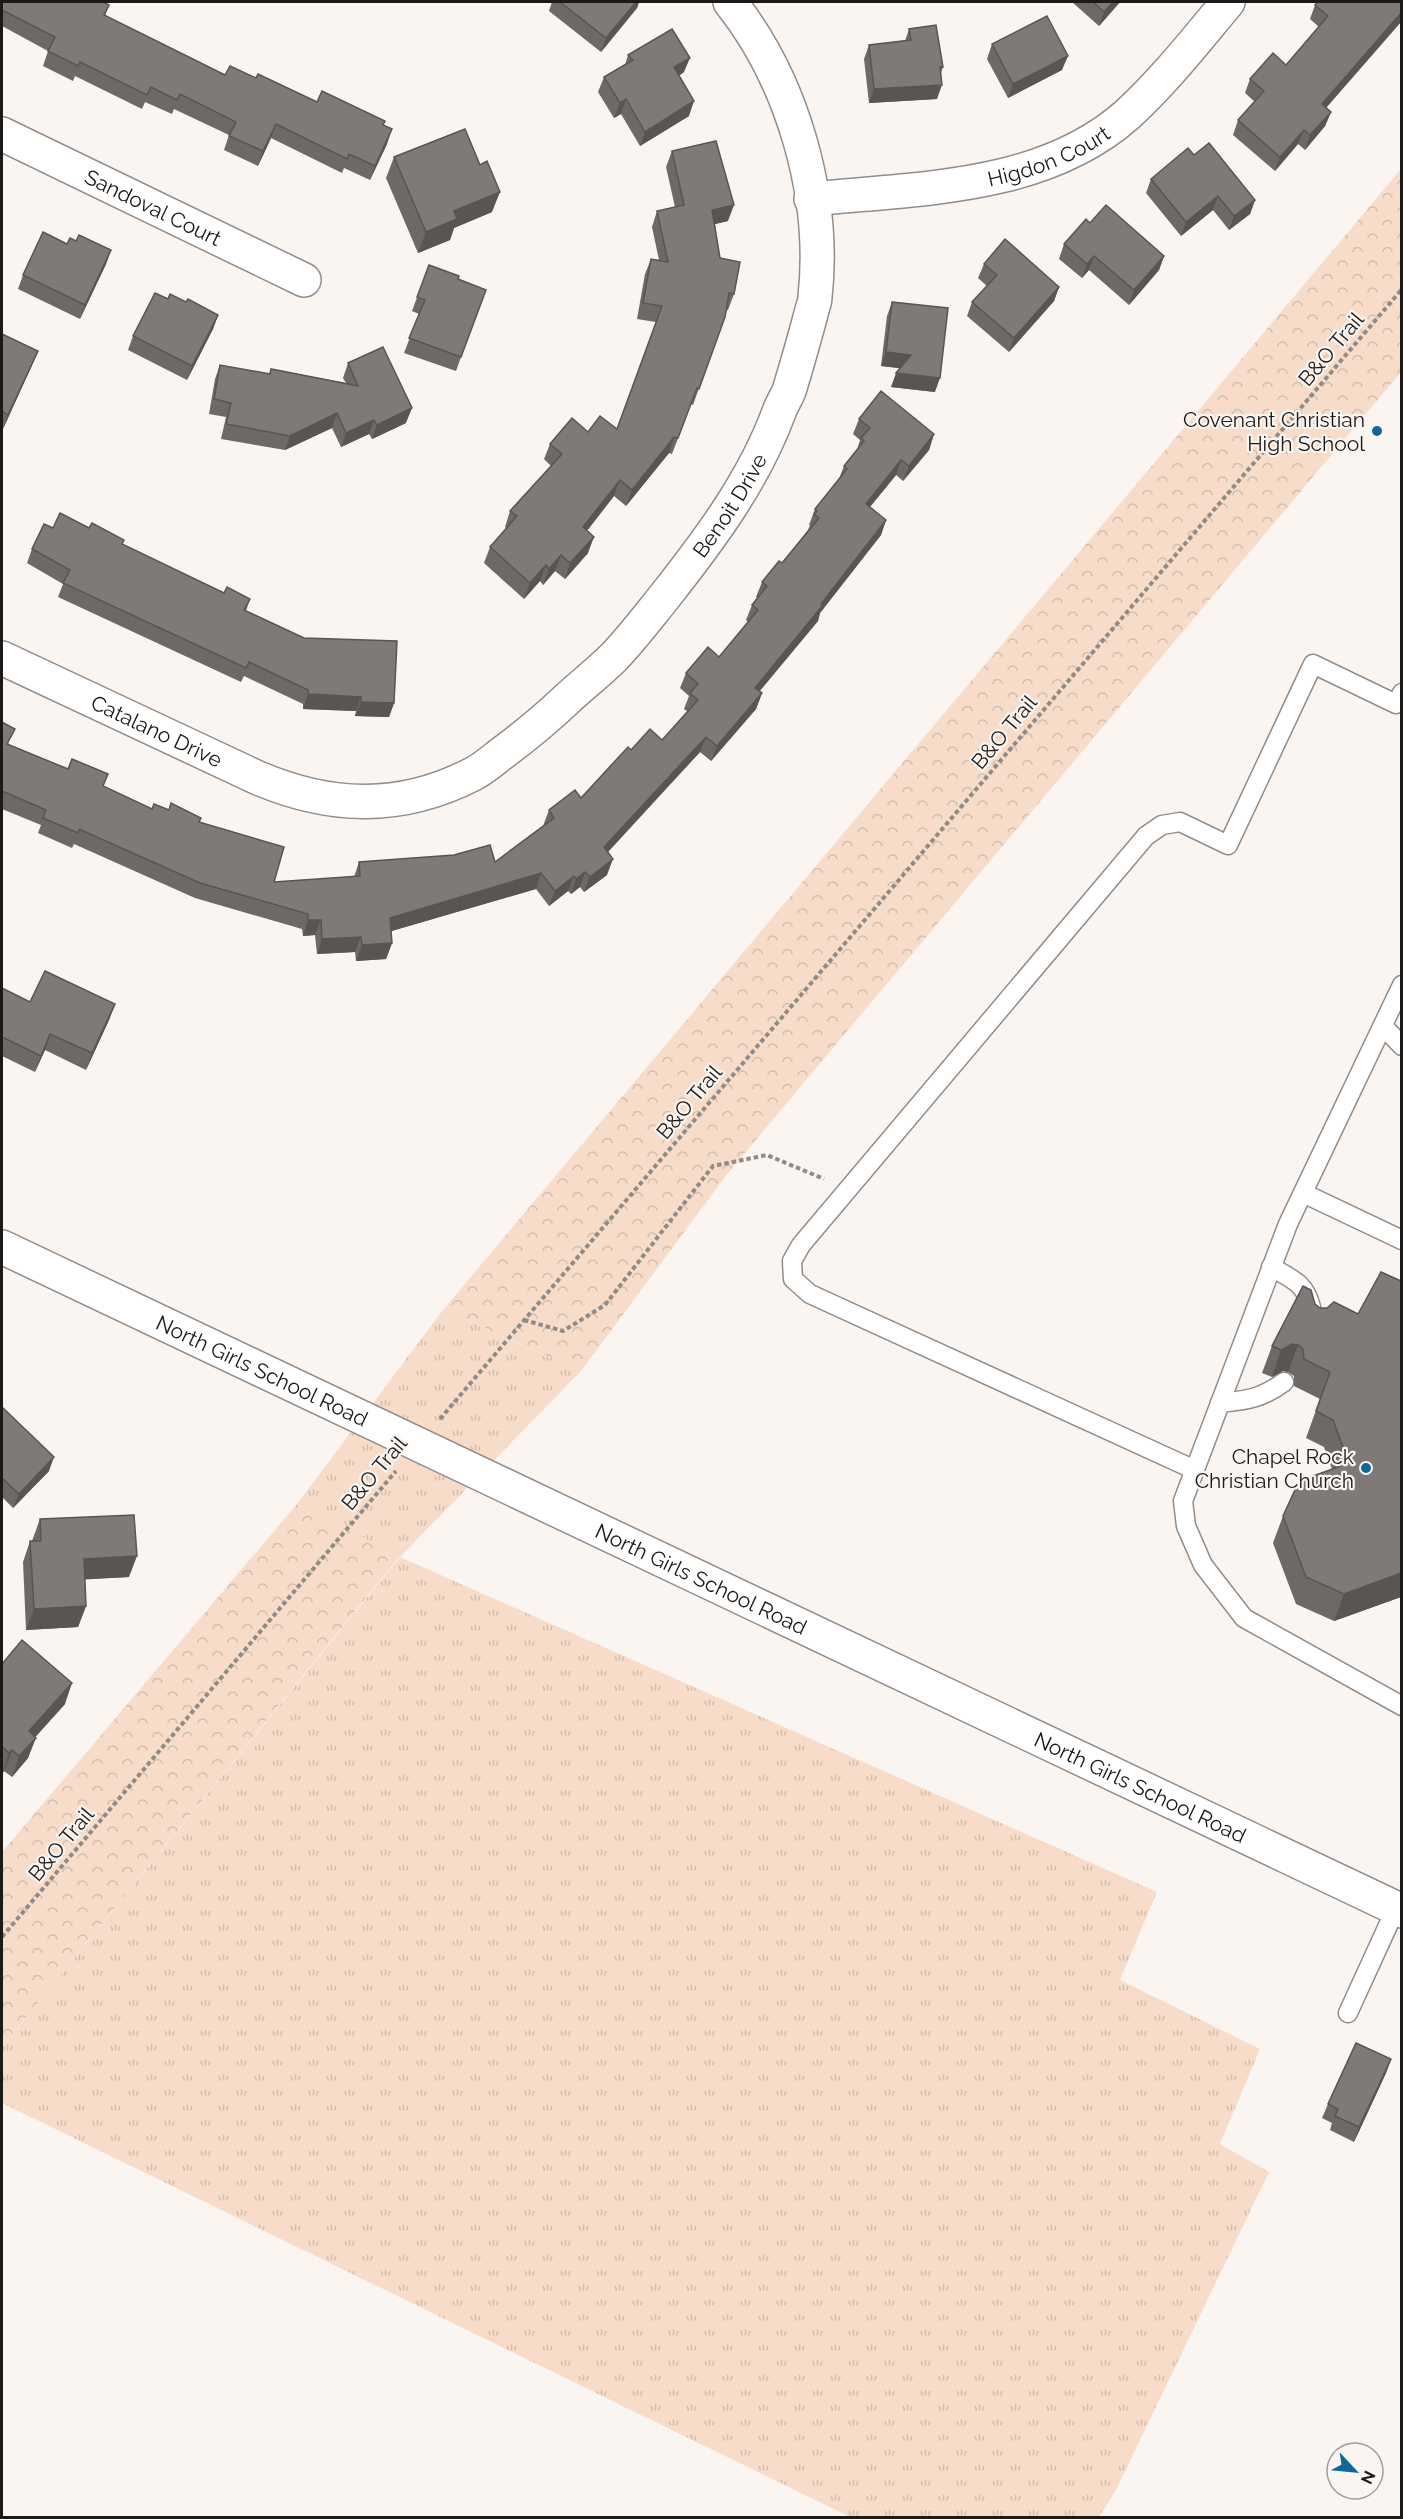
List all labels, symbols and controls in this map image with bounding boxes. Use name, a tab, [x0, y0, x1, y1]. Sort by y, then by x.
street label: Higdon Court	[985, 120, 1114, 191]
street label: Sandoval Court	[81, 164, 225, 251]
street label: B&O Trail	[1293, 307, 1369, 391]
place label: Covenant Christian High School	[1183, 407, 1365, 456]
marker: Covenant Christian High School	[1370, 424, 1384, 438]
street label: Benoit Drive	[687, 449, 771, 562]
street label: Catalano Drive	[87, 689, 226, 772]
street label: B&O Trail	[966, 690, 1042, 774]
street label: B&O Trail	[651, 1060, 727, 1144]
street label: North Girls School Road	[152, 1310, 372, 1431]
street label: B&O Trail	[336, 1431, 412, 1515]
place label: Chapel Rock Christian Church	[1195, 1444, 1354, 1493]
marker: Chapel Rock Christian Church	[1359, 1461, 1373, 1475]
street label: North Girls School Road	[592, 1518, 811, 1640]
street label: North Girls School Road	[1031, 1726, 1250, 1848]
street label: B&O Trail	[23, 1802, 99, 1886]
north arrow	[1325, 2441, 1385, 2501]
text: N	[1357, 2468, 1379, 2487]

